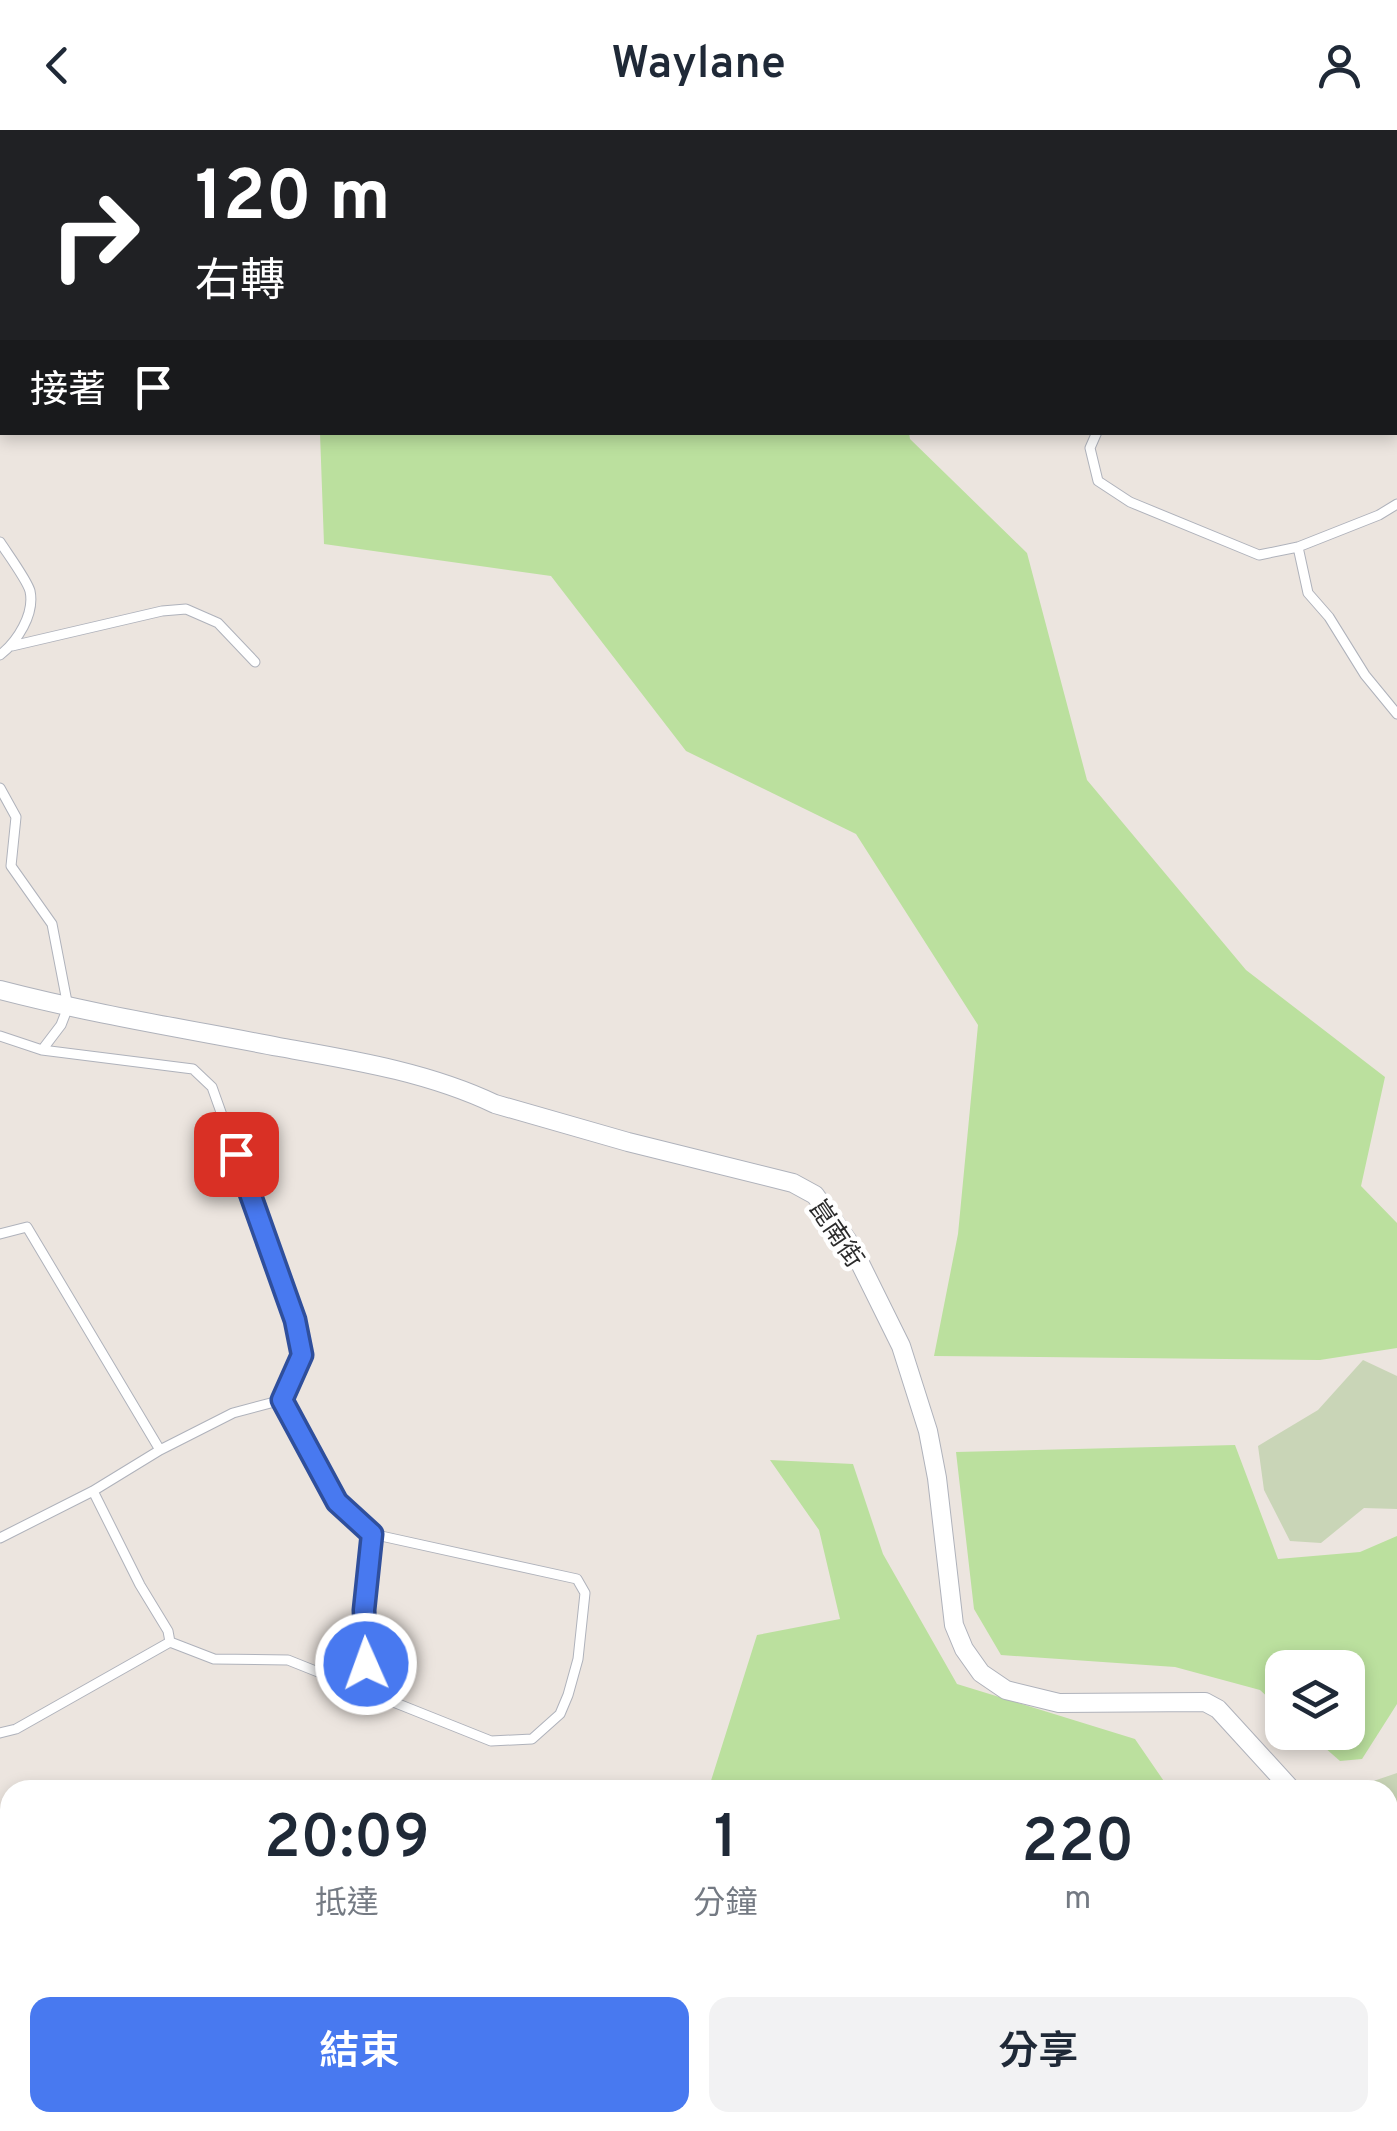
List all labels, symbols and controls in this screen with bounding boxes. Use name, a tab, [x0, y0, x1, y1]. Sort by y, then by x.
text: Waylane	[611, 37, 786, 94]
icon: back	[30, 38, 85, 93]
icon: person	[1312, 38, 1367, 93]
text: 120 m	[195, 156, 391, 245]
icon: right	[30, 170, 160, 300]
text: 右轉	[195, 255, 285, 312]
icon: arrive	[126, 360, 181, 415]
text: 接著	[30, 368, 106, 417]
pin	[194, 1112, 279, 1197]
icon: arrive	[209, 1127, 264, 1182]
street label: 崑南街	[800, 1195, 869, 1275]
position arrow	[314, 1612, 418, 1716]
map controls	[1265, 1650, 1365, 1750]
button: layers	[1265, 1650, 1365, 1750]
text: 20:09	[264, 1803, 430, 1879]
text: 1	[714, 1803, 737, 1879]
text: 220	[1022, 1807, 1134, 1883]
text: m	[1064, 1880, 1091, 1920]
text: 抵達	[315, 1885, 379, 1925]
text: 分鐘	[694, 1885, 758, 1925]
button: 結束	[30, 1997, 689, 2112]
button: 分享	[709, 1997, 1368, 2112]

